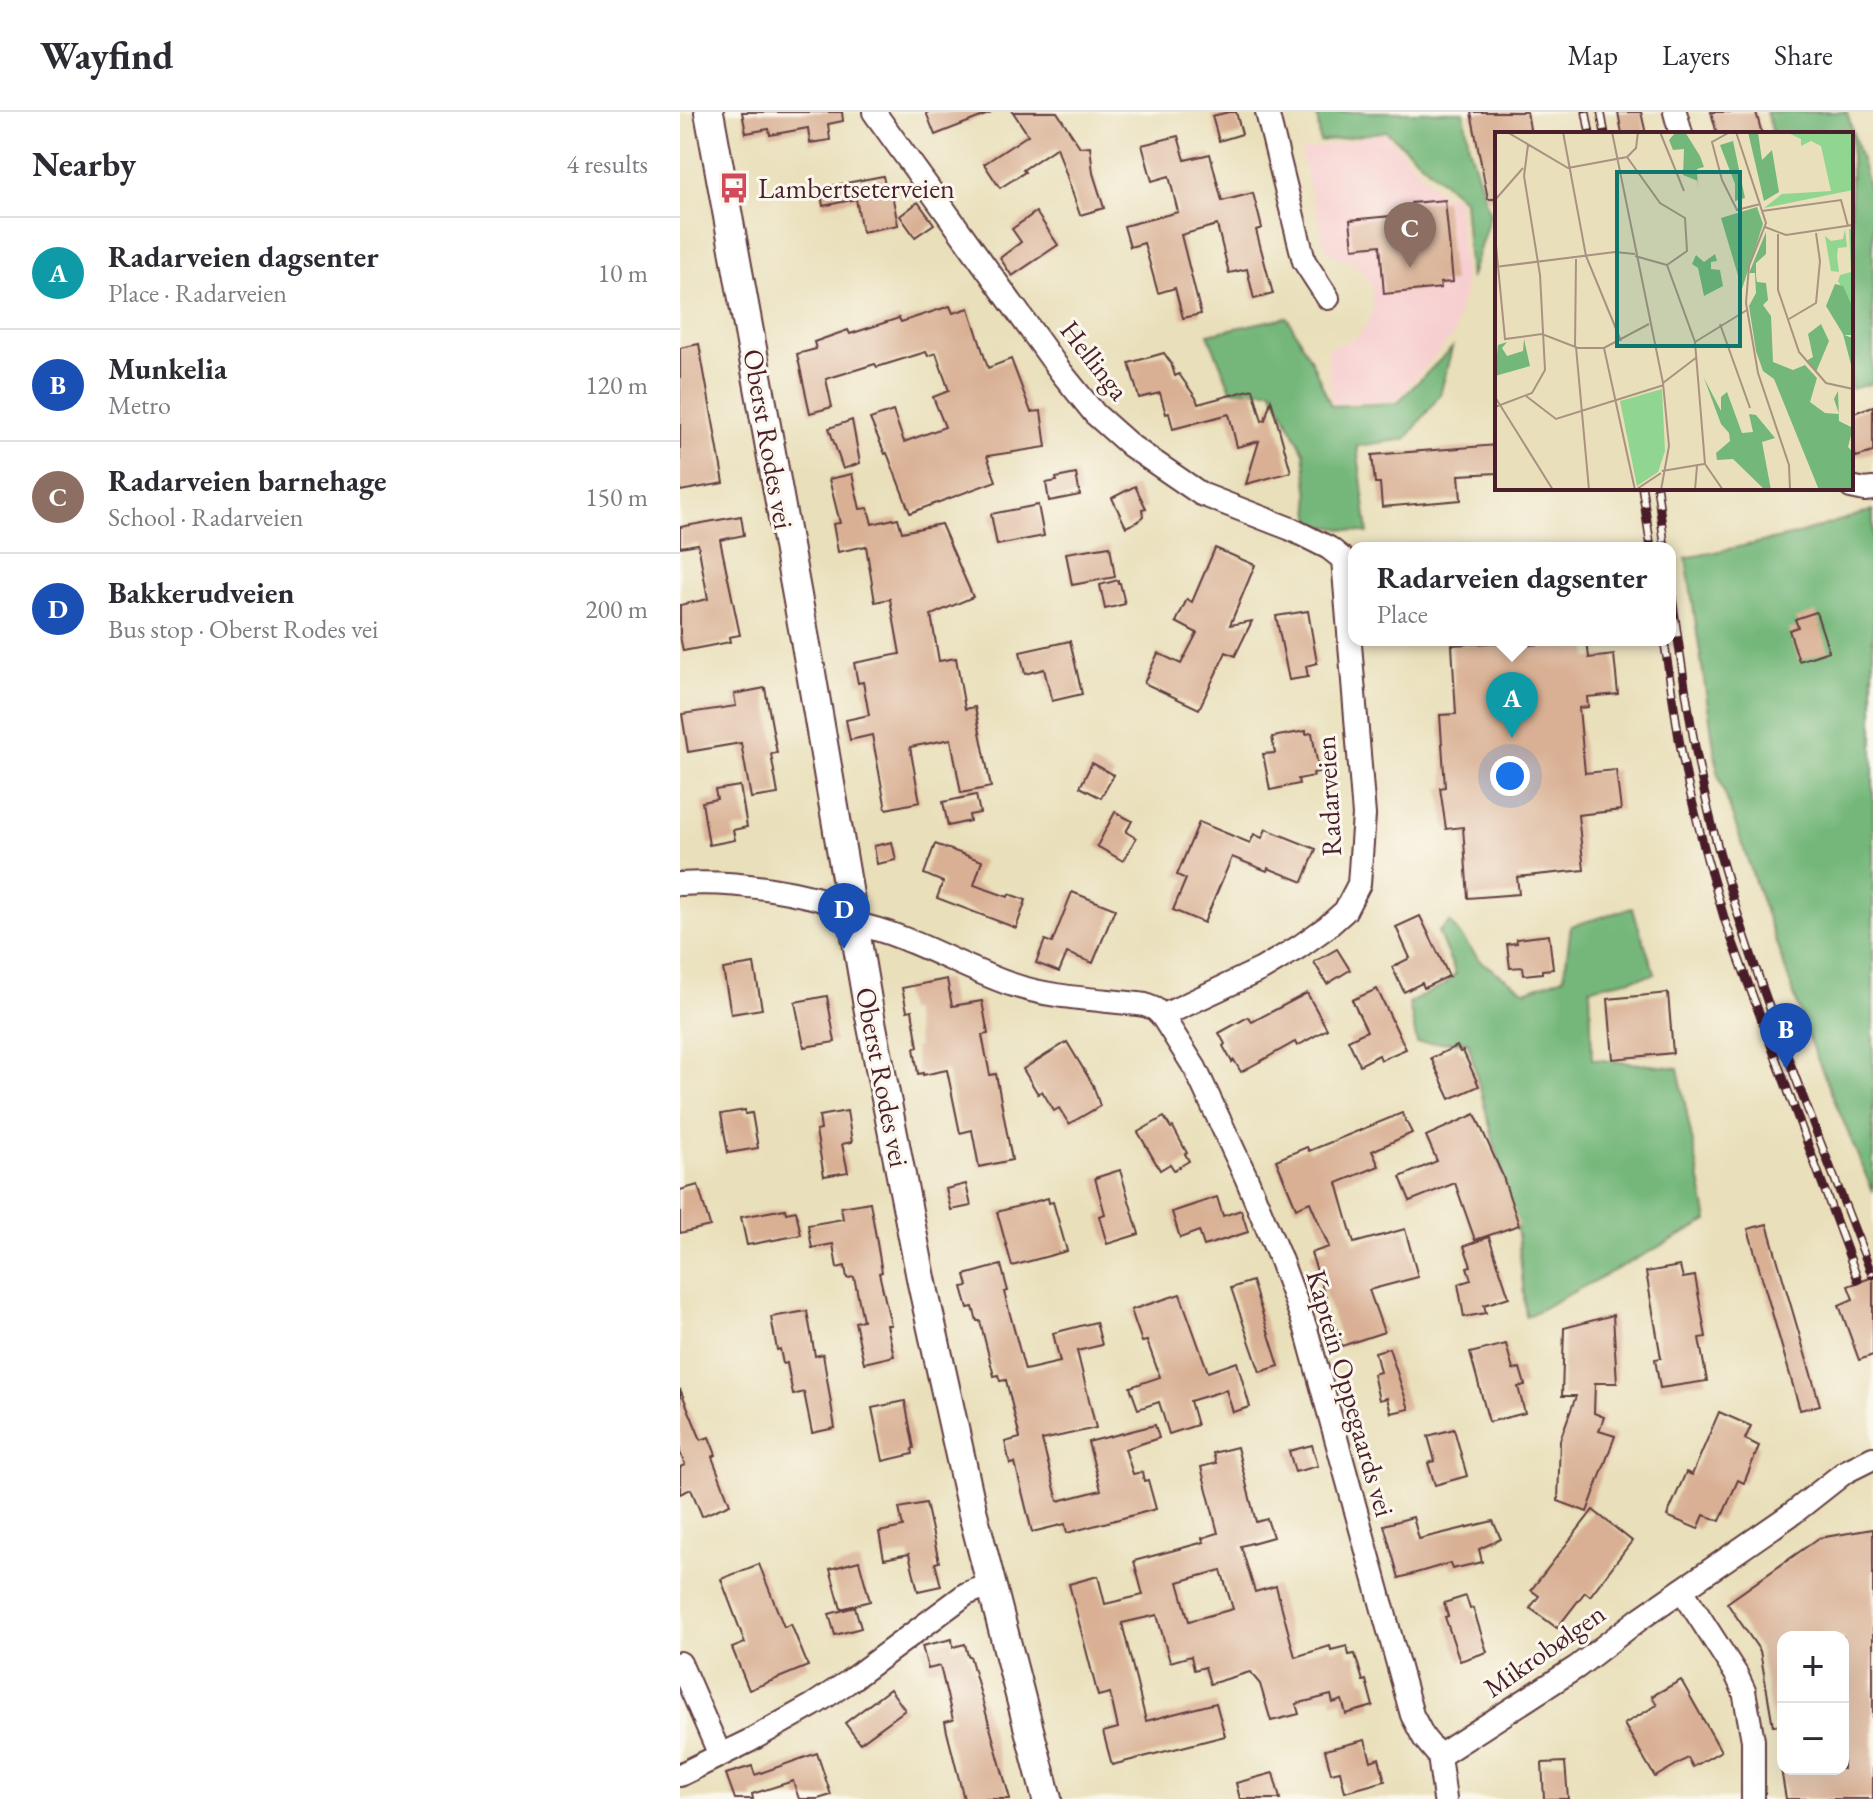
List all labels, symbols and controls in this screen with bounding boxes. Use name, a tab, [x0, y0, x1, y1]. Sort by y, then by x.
text: Wayfind	[40, 31, 174, 80]
text: Map	[1568, 37, 1618, 73]
text: Layers	[1662, 37, 1730, 73]
text: Share	[1774, 37, 1833, 73]
inset map	[1495, 132, 1853, 490]
text: Nearby	[32, 142, 136, 186]
text: 4 results	[567, 147, 648, 181]
place label: Lambertseterveien	[758, 170, 955, 206]
bus stop icon: Lambertseterveien	[717, 171, 751, 205]
pin: C	[1384, 202, 1436, 268]
text: Radarveien dagsenter	[108, 237, 379, 276]
text: A	[49, 256, 67, 290]
text: 10 m	[598, 256, 648, 290]
text: Place · Radarveien	[108, 276, 287, 310]
street label: Hellinga	[1052, 313, 1138, 408]
street label: Oberst Rodes vei	[735, 346, 803, 532]
text: Munkelia	[108, 349, 227, 388]
text: B	[50, 368, 66, 402]
text: 120 m	[585, 368, 648, 402]
text: Metro	[108, 388, 171, 422]
text: Radarveien barnehage	[108, 461, 386, 500]
text: C	[49, 480, 67, 514]
text: 150 m	[585, 480, 648, 514]
text: School · Radarveien	[108, 500, 304, 534]
popup	[1348, 542, 1676, 646]
text: Radarveien dagsenter	[1377, 558, 1647, 597]
text: Bakkerudveien	[108, 573, 294, 612]
text: D	[48, 592, 68, 626]
text: 200 m	[585, 592, 648, 626]
text: Place	[1377, 597, 1428, 631]
text: Bus stop · Oberst Rodes vei	[108, 612, 378, 646]
pin: A	[1486, 672, 1538, 738]
street label: Radarveien	[1307, 734, 1349, 857]
your location	[1490, 756, 1530, 796]
pin: D	[818, 883, 870, 949]
street label: Oberst Rodes vei	[848, 984, 918, 1170]
pin: B	[1760, 1003, 1812, 1069]
street label: Kaptein Oppegaards vei	[1299, 1265, 1404, 1521]
street label: Mikrobølgen	[1476, 1595, 1612, 1705]
map controls	[1777, 1631, 1849, 1775]
button: +	[1777, 1631, 1849, 1703]
button: −	[1777, 1703, 1849, 1775]

